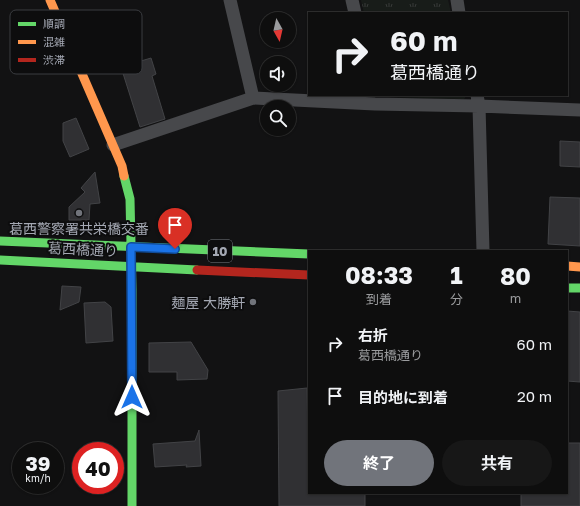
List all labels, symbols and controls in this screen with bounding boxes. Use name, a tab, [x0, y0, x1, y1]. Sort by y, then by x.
legend	[10, 10, 142, 74]
north arrow	[260, 12, 296, 48]
map controls	[260, 12, 296, 136]
text: 順調	[43, 17, 65, 30]
text: 60 m	[390, 24, 457, 57]
icon: right	[324, 28, 376, 80]
text: 混雑	[43, 35, 65, 48]
text: 渋滞	[43, 53, 65, 66]
button: sound	[260, 56, 296, 92]
text: 葛西橋通り	[390, 61, 480, 83]
button: search	[260, 100, 296, 136]
marker: 葛西警察署共栄橋交番	[74, 208, 84, 218]
pin	[158, 208, 192, 249]
icon: arrive	[164, 214, 186, 236]
place label: 葛西警察署共栄橋交番	[9, 220, 149, 237]
street label: 葛西橋通り	[48, 239, 118, 259]
road number: 10	[208, 240, 232, 262]
text: 08:33	[345, 260, 413, 289]
text: 1	[450, 260, 463, 289]
text: 80	[500, 261, 531, 290]
text: m	[510, 290, 521, 306]
text: 到着	[366, 291, 392, 307]
text: 分	[450, 291, 463, 307]
place label: 麺屋 大勝軒	[172, 294, 245, 311]
marker: 麺屋 大勝軒	[248, 297, 258, 307]
text: 右折	[358, 326, 388, 344]
icon: right	[324, 333, 346, 355]
text: 60 m	[517, 335, 552, 353]
text: 葛西橋通り	[358, 347, 423, 363]
position arrow	[111, 376, 153, 418]
icon: arrive	[324, 385, 346, 407]
text: 20 m	[517, 387, 552, 405]
text: 目的地に到着	[358, 388, 448, 406]
button: 終了	[324, 440, 434, 486]
button: 共有	[442, 440, 552, 486]
speed limit sign: 40	[72, 442, 124, 494]
text: 39	[26, 451, 50, 475]
text: km/h	[25, 472, 51, 484]

